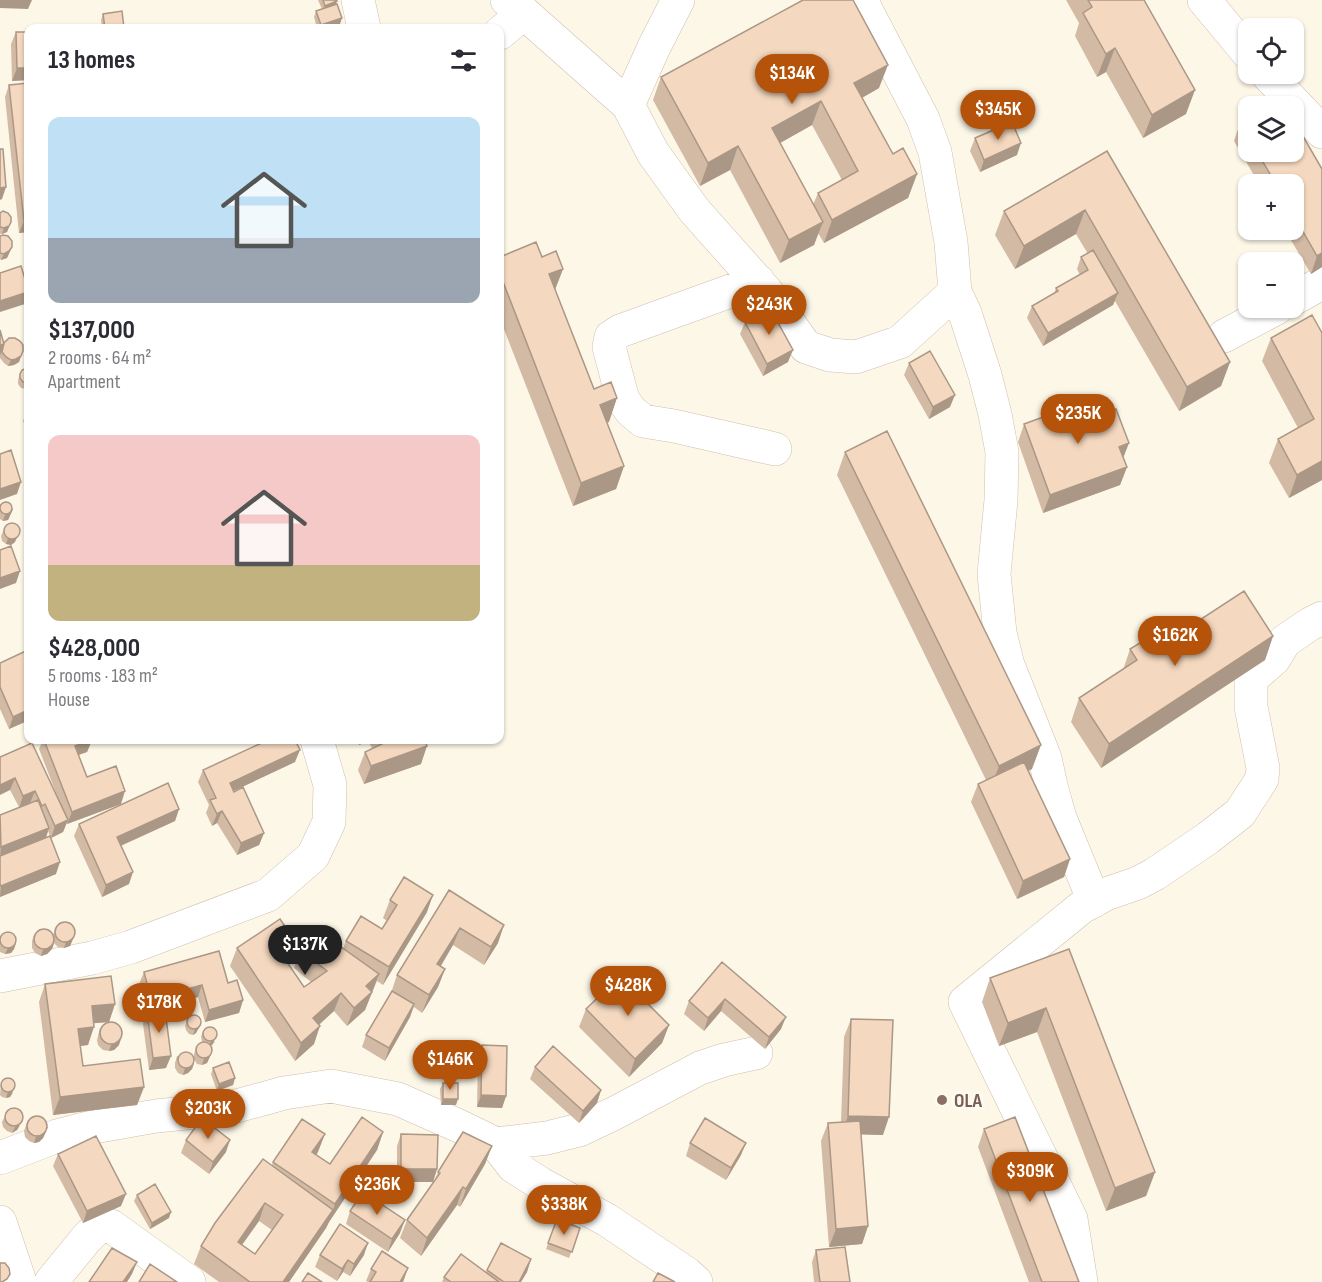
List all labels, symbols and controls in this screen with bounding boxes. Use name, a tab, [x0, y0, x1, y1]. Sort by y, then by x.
map controls	[1238, 18, 1304, 318]
button: locate	[1238, 18, 1304, 84]
icon: filters	[447, 44, 480, 77]
text: 13 homes	[48, 45, 135, 76]
pin: $134K	[750, 54, 834, 105]
text: $134K	[769, 61, 815, 85]
pin: $345K	[956, 90, 1040, 141]
button: layers	[1238, 96, 1304, 162]
text: $345K	[974, 97, 1022, 121]
icon: home	[210, 156, 318, 264]
button: +	[1238, 174, 1304, 240]
button: −	[1238, 252, 1304, 318]
pin: $243K	[727, 285, 811, 336]
text: $243K	[745, 292, 793, 316]
text: $137,000	[48, 315, 135, 346]
text: 2 rooms · 64 m²	[48, 346, 152, 370]
text: Apartment	[48, 370, 121, 394]
pin: $235K	[1036, 394, 1120, 445]
text: $235K	[1055, 401, 1101, 425]
icon: home	[210, 474, 318, 582]
pin: $162K	[1133, 616, 1217, 667]
text: $162K	[1152, 623, 1198, 647]
text: $428,000	[48, 633, 140, 664]
text: 5 rooms · 183 m²	[48, 664, 158, 688]
text: House	[48, 688, 90, 712]
pin: $137K	[263, 925, 347, 976]
text: $137K	[282, 932, 328, 956]
pin: $428K	[586, 966, 670, 1017]
text: $428K	[604, 973, 652, 997]
pin: $178K	[117, 983, 201, 1034]
text: $178K	[136, 990, 182, 1014]
pin: $146K	[408, 1040, 492, 1091]
text: $146K	[427, 1047, 473, 1071]
pin: $203K	[166, 1089, 250, 1140]
place label: OLA	[954, 1089, 983, 1113]
marker: OLA	[935, 1093, 949, 1107]
text: $203K	[184, 1096, 232, 1120]
pin: $309K	[988, 1152, 1072, 1203]
text: $309K	[1006, 1159, 1054, 1183]
pin: $236K	[335, 1165, 419, 1216]
text: $236K	[353, 1172, 401, 1196]
pin: $338K	[522, 1185, 606, 1236]
text: $338K	[540, 1192, 588, 1216]

